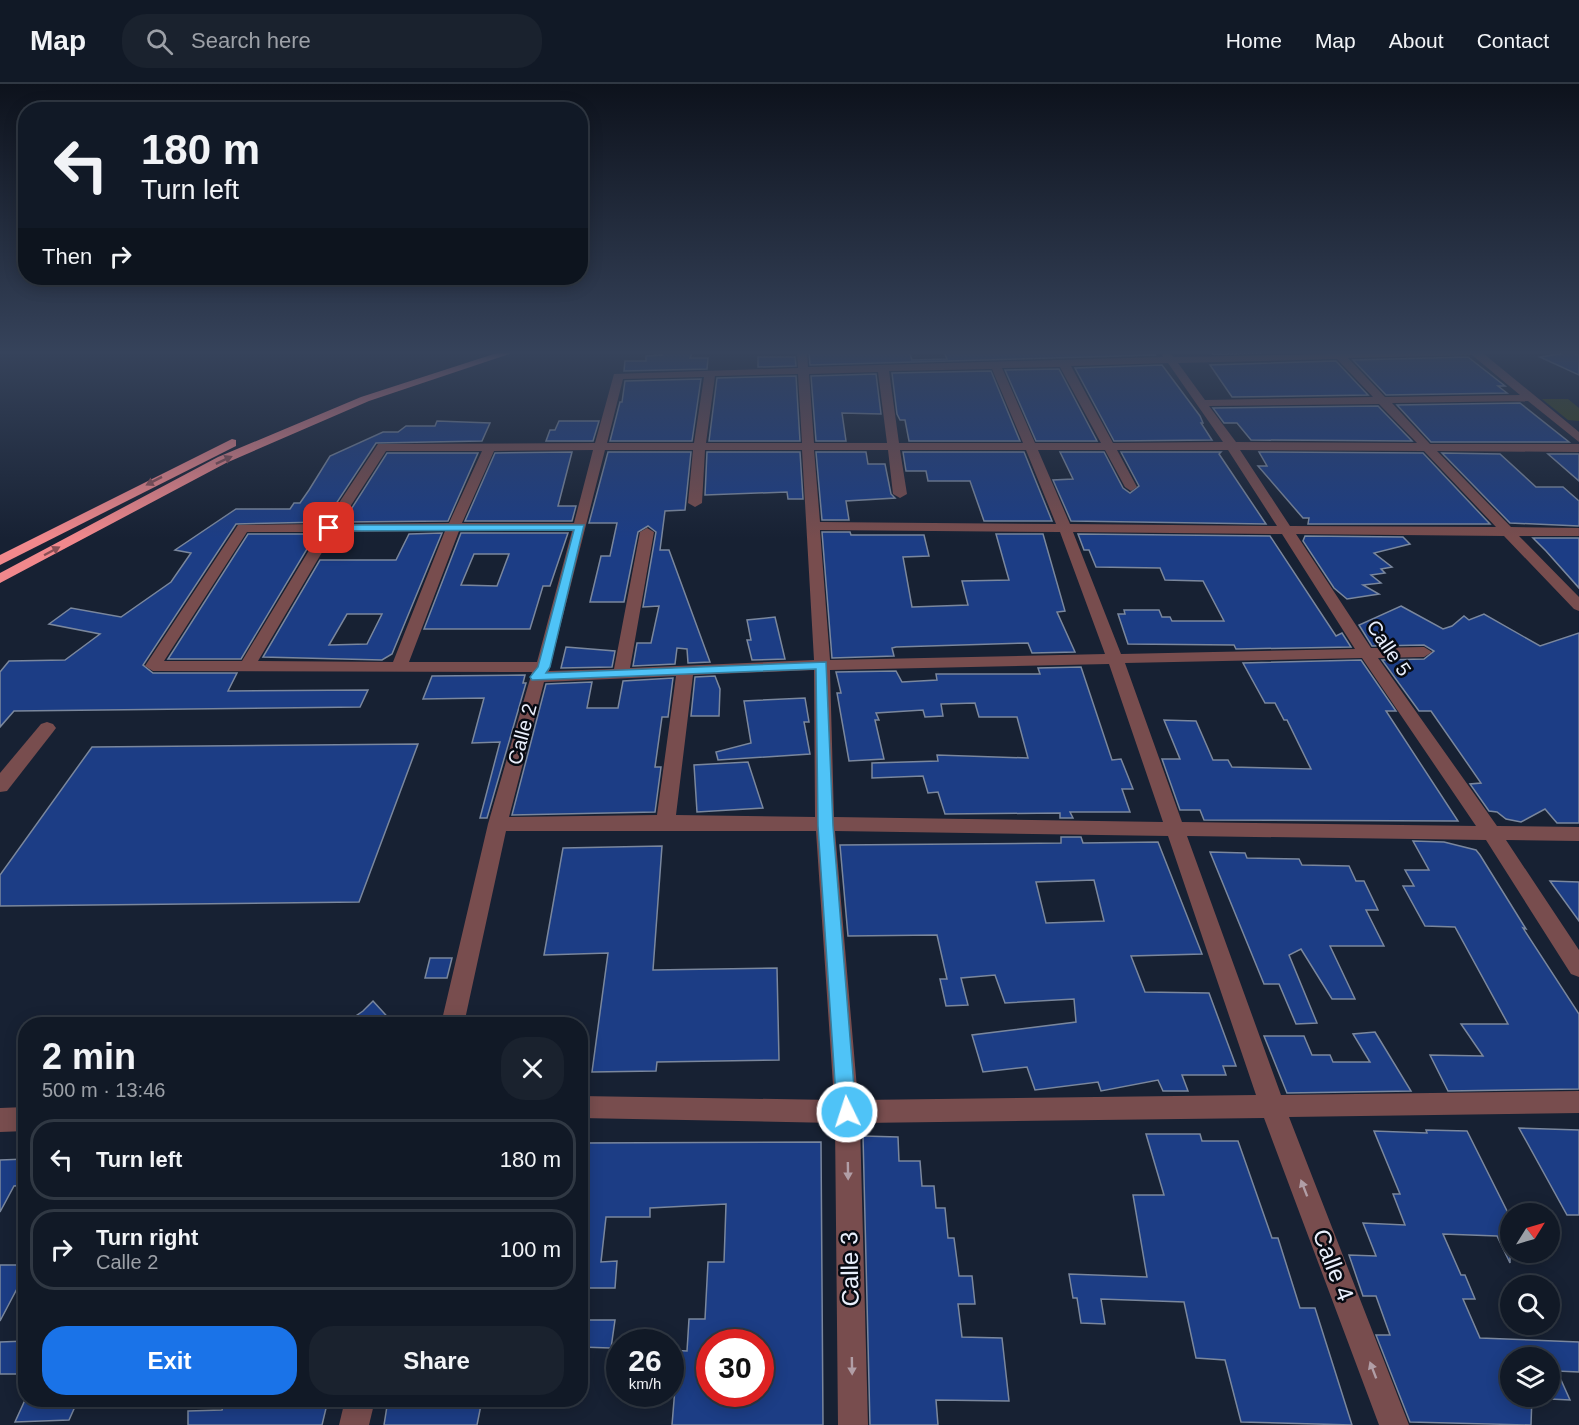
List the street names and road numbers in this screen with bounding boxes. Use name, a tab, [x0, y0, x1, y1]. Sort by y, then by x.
street label: Calle 5	[1362, 616, 1416, 680]
street label: Calle 2	[503, 701, 541, 767]
street label: Calle 4	[1307, 1225, 1359, 1305]
street label: Calle 3	[835, 1231, 864, 1307]

